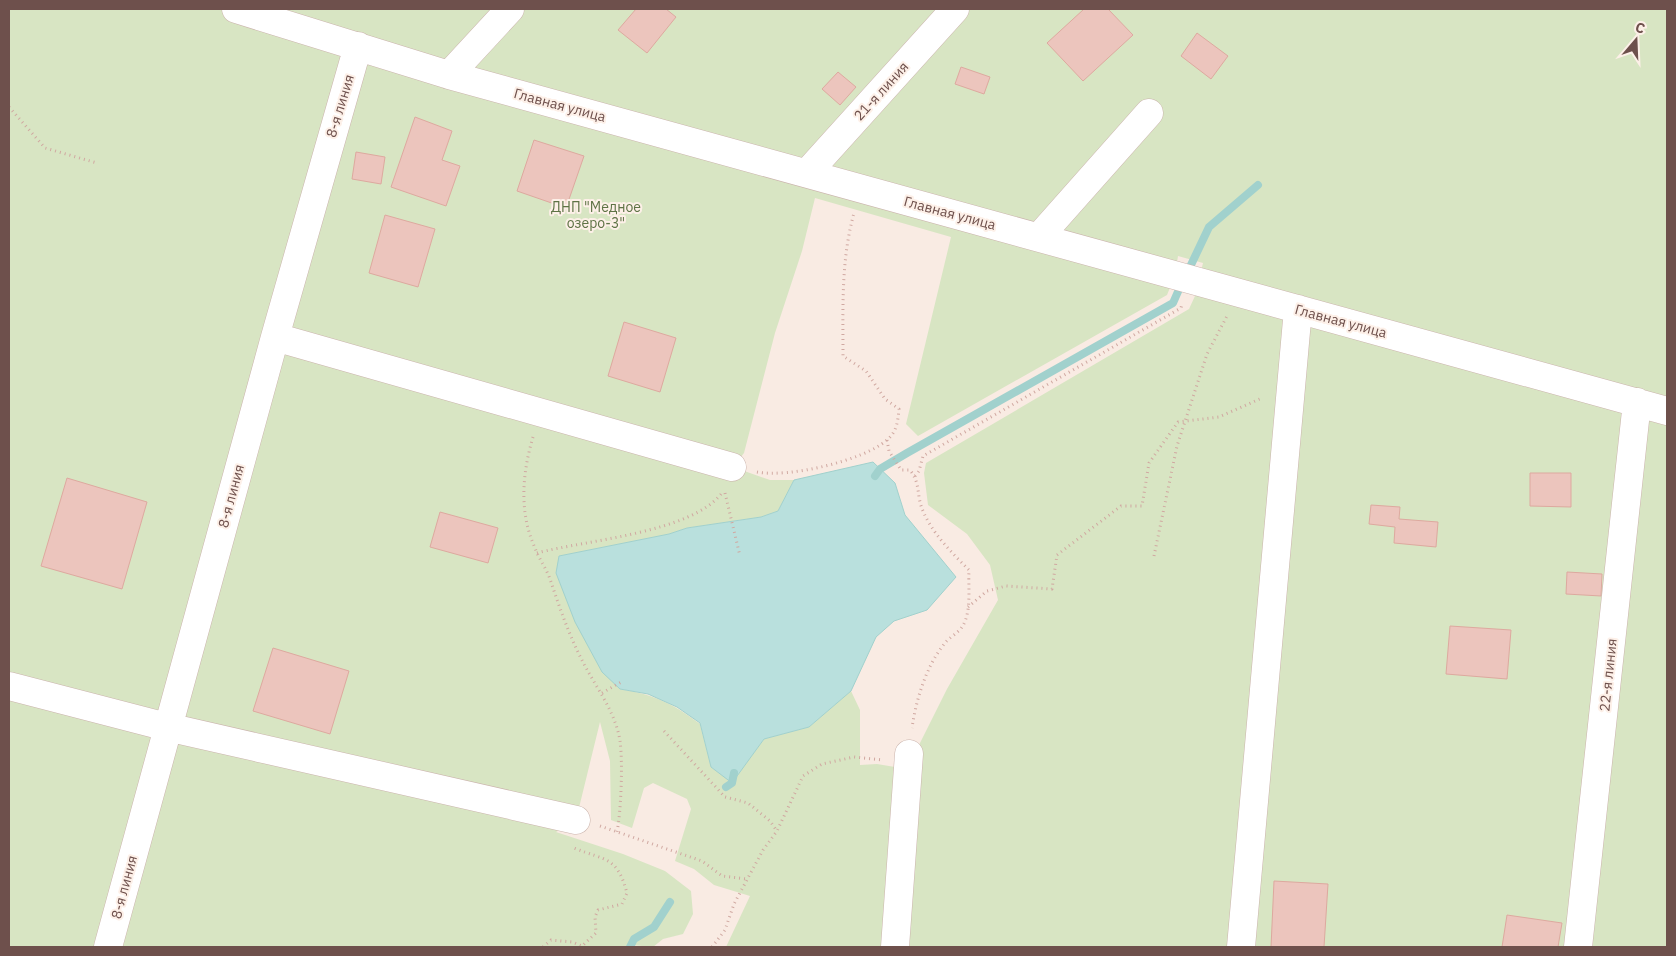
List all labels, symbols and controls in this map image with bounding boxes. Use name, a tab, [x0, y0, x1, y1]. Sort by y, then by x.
north arrow	[1611, 15, 1661, 65]
text: С	[1633, 18, 1647, 38]
street label: 21-я линия	[850, 58, 912, 124]
street label: 8-я линия	[322, 72, 358, 140]
street label: Главная улица	[512, 84, 608, 126]
street label: Главная улица	[902, 192, 998, 234]
park label: ДНП "Медное озеро-3"	[551, 198, 641, 232]
street label: Главная улица	[1293, 300, 1389, 342]
street label: 8-я линия	[214, 462, 248, 530]
street label: 22-я линия	[1595, 638, 1621, 712]
street label: 8-я линия	[107, 853, 141, 921]

